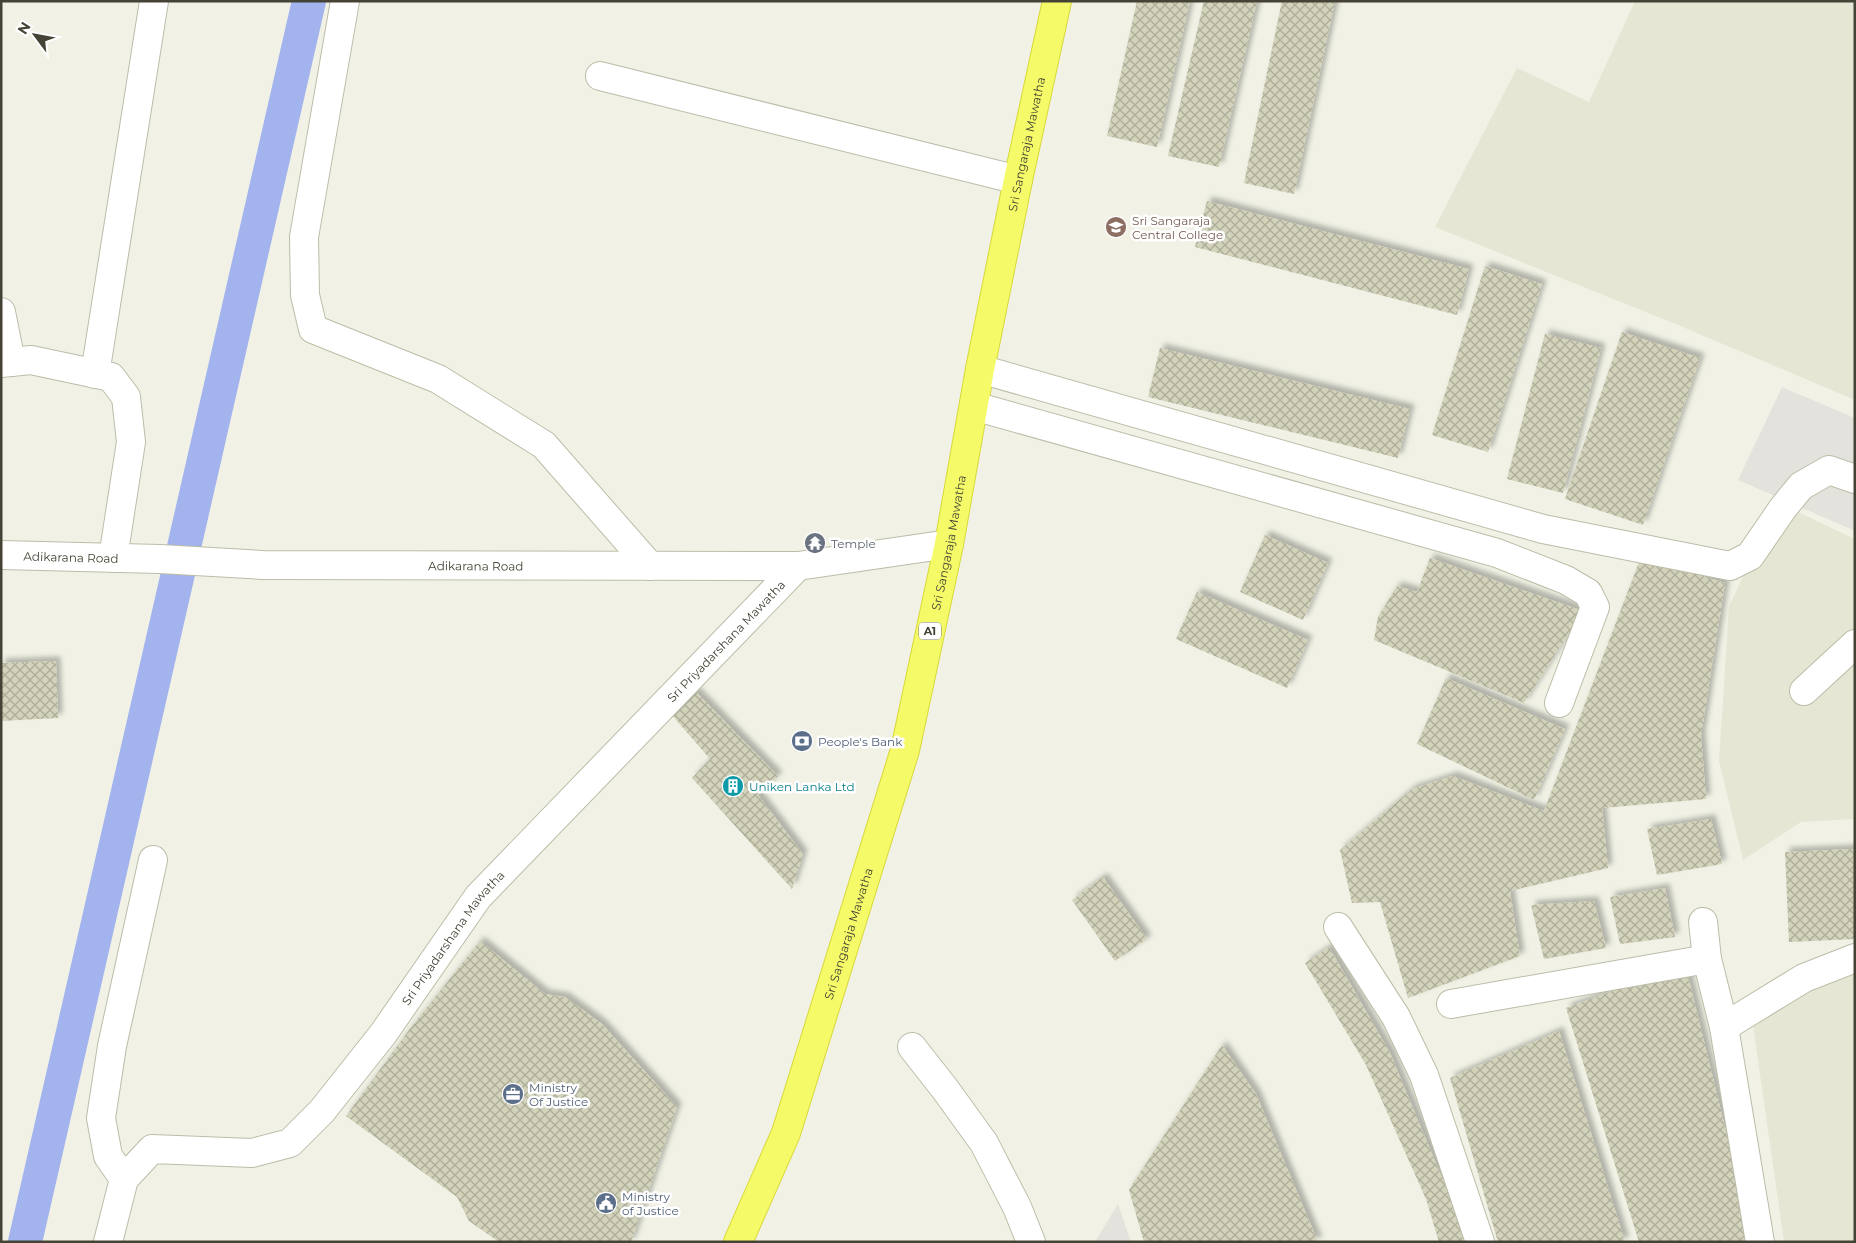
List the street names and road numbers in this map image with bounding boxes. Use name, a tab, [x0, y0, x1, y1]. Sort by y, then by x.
street label: Sri Sangaraja Mawatha	[1004, 75, 1048, 213]
street label: Sri Sangaraja Mawatha	[928, 474, 969, 612]
street label: Adikarana Road	[23, 548, 119, 565]
street label: Adikarana Road	[428, 558, 523, 573]
street label: Sri Priyadarshana Mawatha	[663, 577, 788, 705]
road number: A1	[919, 622, 941, 640]
street label: Sri Sangaraja Mawatha	[820, 866, 876, 1001]
street label: Sri Priyadarshana Mawatha	[398, 867, 507, 1008]

